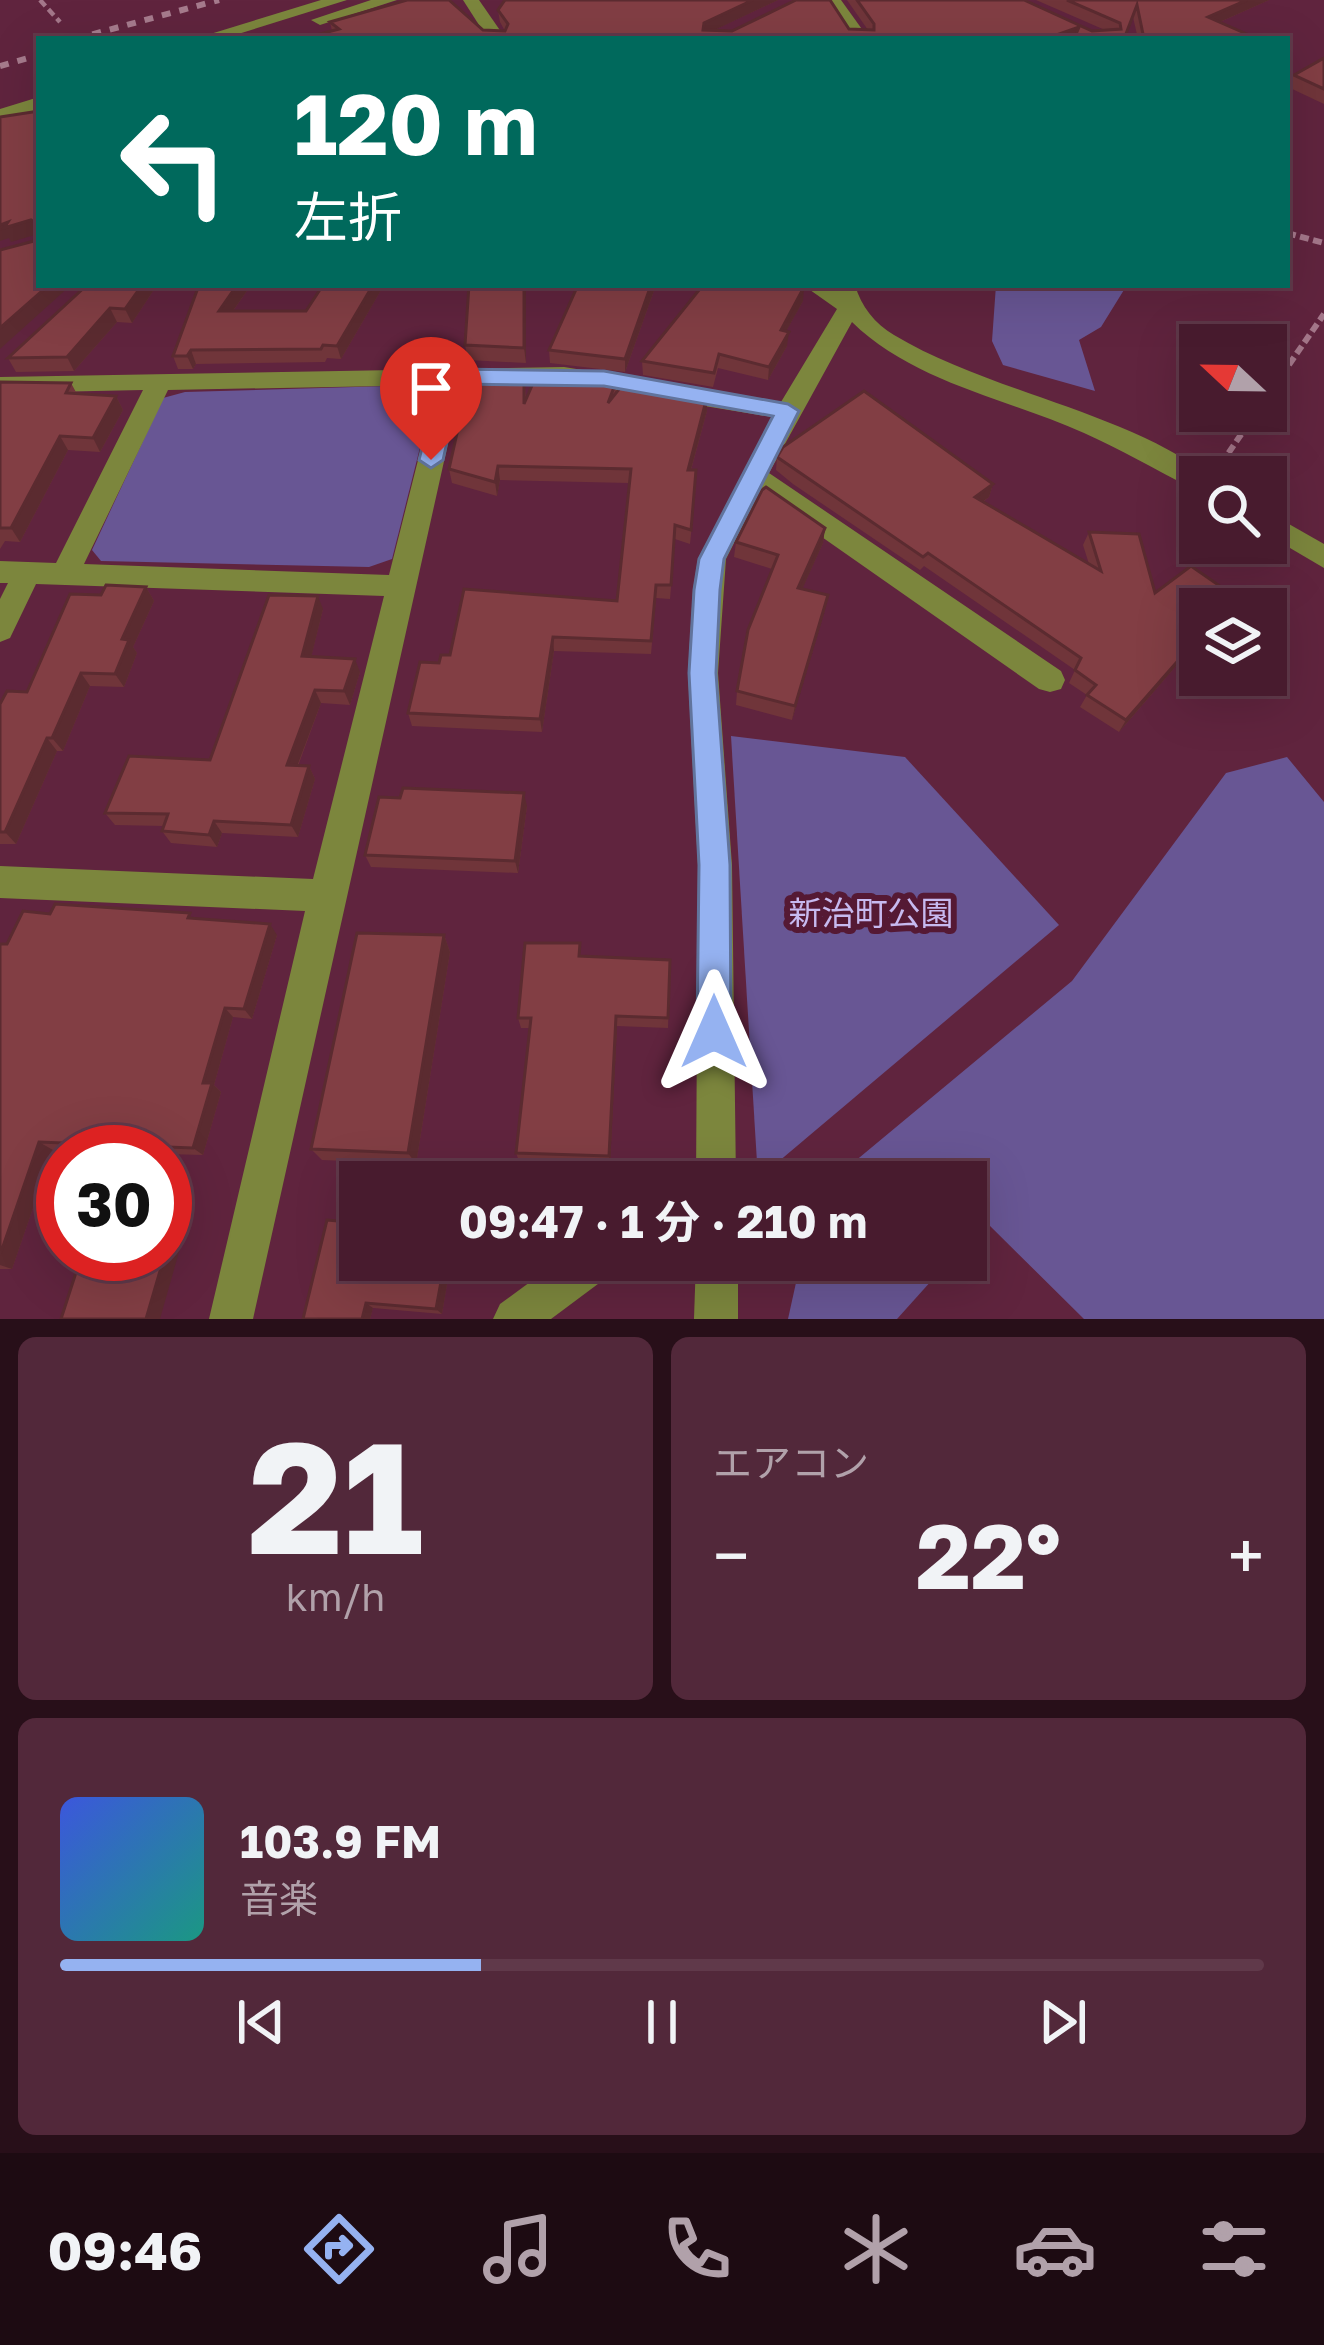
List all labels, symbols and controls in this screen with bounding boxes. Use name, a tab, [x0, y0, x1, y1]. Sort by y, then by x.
text: 120 m	[294, 73, 538, 173]
icon: left	[96, 84, 252, 240]
text: 左折	[294, 184, 402, 249]
north arrow	[1179, 324, 1287, 432]
map controls	[1179, 324, 1287, 696]
pin	[380, 337, 482, 460]
icon: arrive	[398, 355, 464, 421]
button: search	[1179, 456, 1287, 564]
button: layers	[1179, 588, 1287, 696]
park label: 新治町公園	[789, 893, 954, 932]
position arrow	[651, 969, 777, 1095]
speed limit sign: 30	[36, 1125, 192, 1281]
text: 09:47 · 1 分 · 210 m	[459, 1194, 867, 1248]
text: 21	[248, 1401, 423, 1588]
text: エアコン	[713, 1439, 869, 1486]
text: 22°	[916, 1501, 1061, 1609]
text: −	[713, 1515, 749, 1595]
text: +	[1228, 1515, 1264, 1595]
text: km/h	[286, 1573, 385, 1620]
text: 103.9 FM	[240, 1814, 441, 1868]
text: 音楽	[240, 1875, 318, 1922]
icon: previous	[228, 1989, 294, 2055]
icon: pause	[629, 1989, 695, 2055]
icon: next	[1030, 1989, 1096, 2055]
icon: directions	[297, 2207, 381, 2291]
icon: music	[476, 2207, 560, 2291]
icon: phone	[655, 2207, 739, 2291]
icon: climate	[834, 2207, 918, 2291]
icon: car	[1013, 2207, 1097, 2291]
icon: filters	[1192, 2207, 1276, 2291]
text: 09:46	[48, 2217, 202, 2282]

